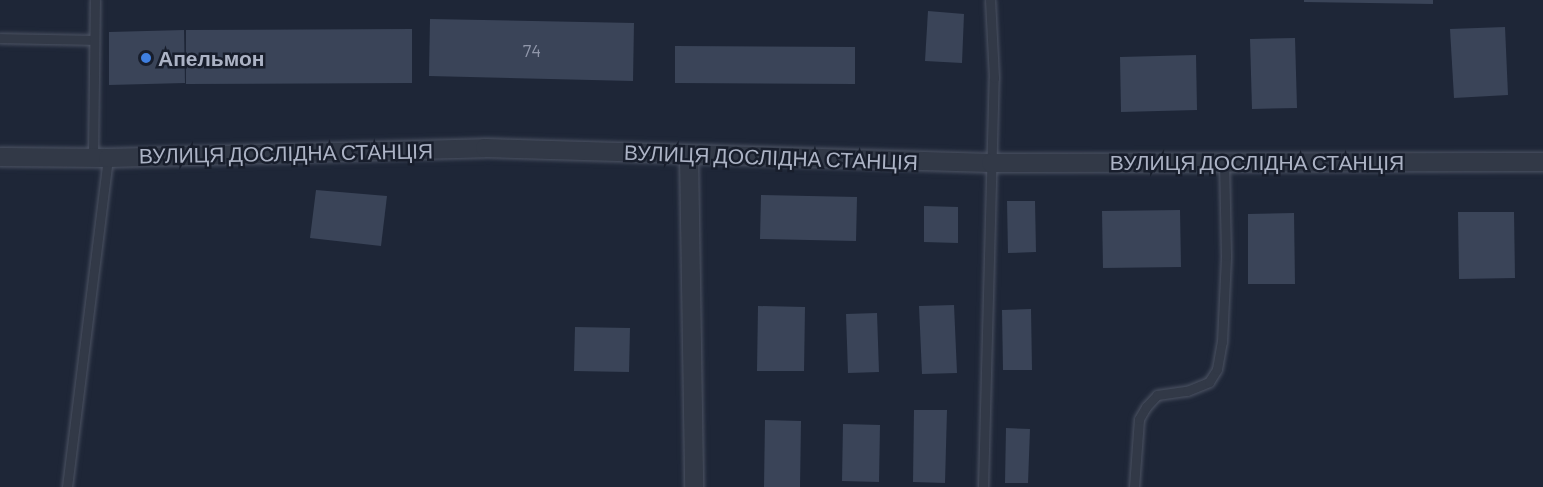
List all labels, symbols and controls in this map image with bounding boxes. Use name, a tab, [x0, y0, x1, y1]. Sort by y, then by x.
house number: 74	[523, 39, 541, 61]
place label: Апельмон	[158, 45, 265, 71]
marker: Апельмон	[139, 51, 153, 65]
street label: ВУЛИЦЯ ДОСЛІДНА СТАНЦІЯ	[139, 138, 433, 168]
street label: ВУЛИЦЯ ДОСЛІДНА СТАНЦІЯ	[624, 139, 918, 175]
street label: ВУЛИЦЯ ДОСЛІДНА СТАНЦІЯ	[1110, 149, 1404, 175]

